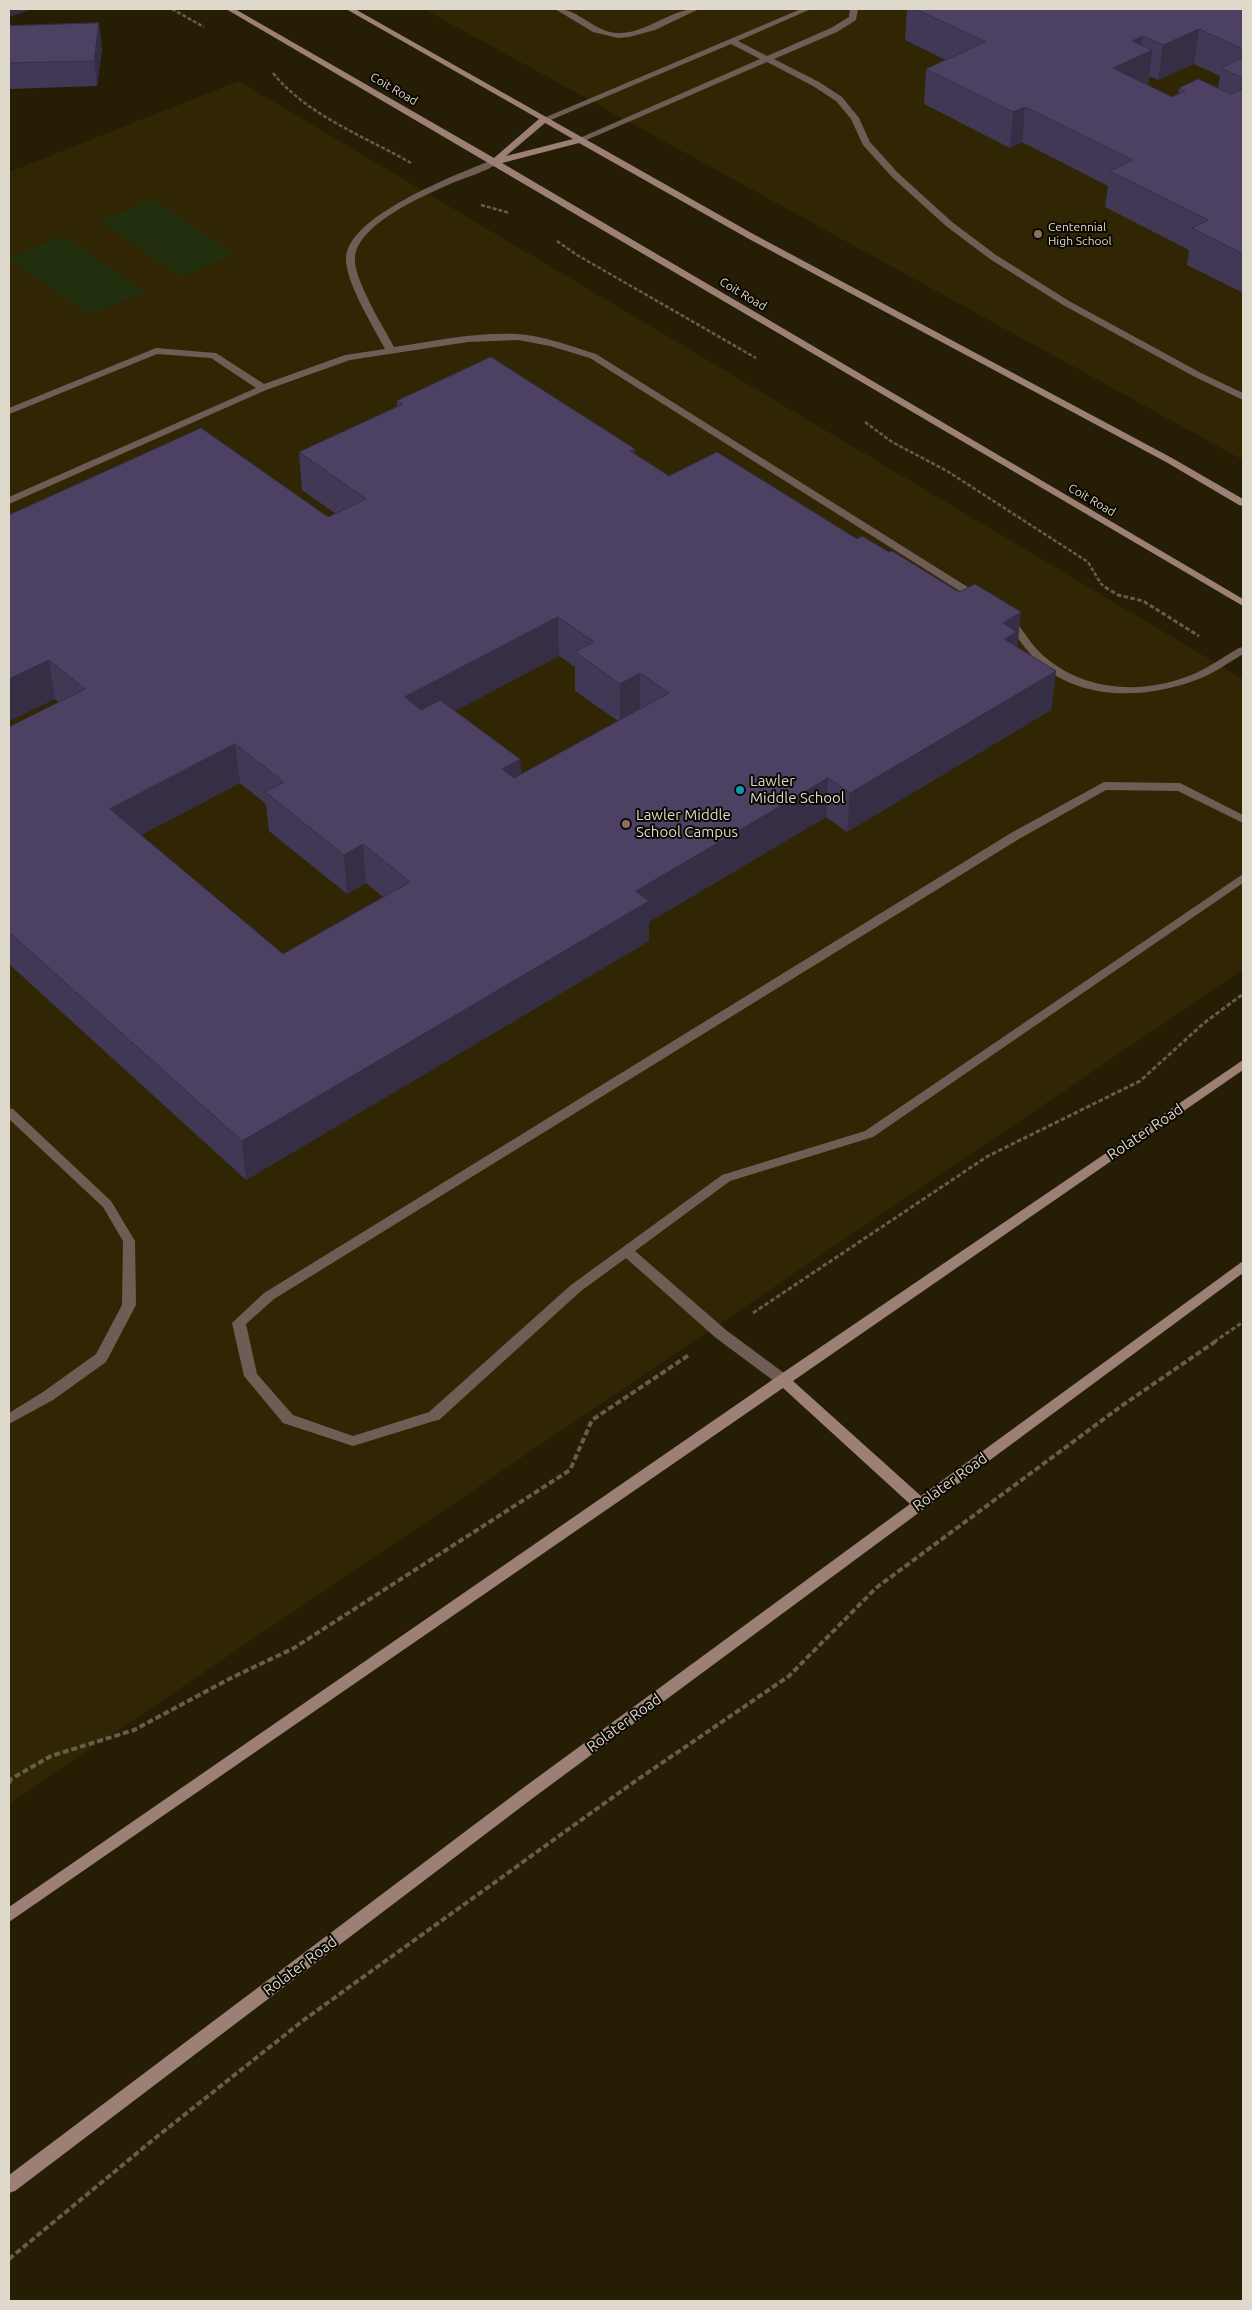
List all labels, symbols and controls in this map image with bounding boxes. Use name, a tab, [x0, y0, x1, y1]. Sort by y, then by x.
street label: Coit Road	[368, 70, 420, 108]
place label: Centennial High School	[1048, 220, 1112, 248]
marker: Centennial High School	[1032, 228, 1044, 240]
street label: Coit Road	[717, 274, 769, 314]
street label: Coit Road	[1066, 481, 1118, 519]
place label: Lawler Middle School	[750, 772, 845, 807]
marker: Lawler Middle School	[734, 784, 746, 796]
place label: Lawler Middle School Campus	[636, 806, 738, 841]
marker: Lawler Middle School Campus	[620, 818, 632, 830]
street label: Rolater Road	[1104, 1100, 1186, 1164]
street label: Rolater Road	[909, 1449, 991, 1515]
street label: Rolater Road	[583, 1690, 665, 1756]
street label: Rolater Road	[260, 1932, 340, 2000]

